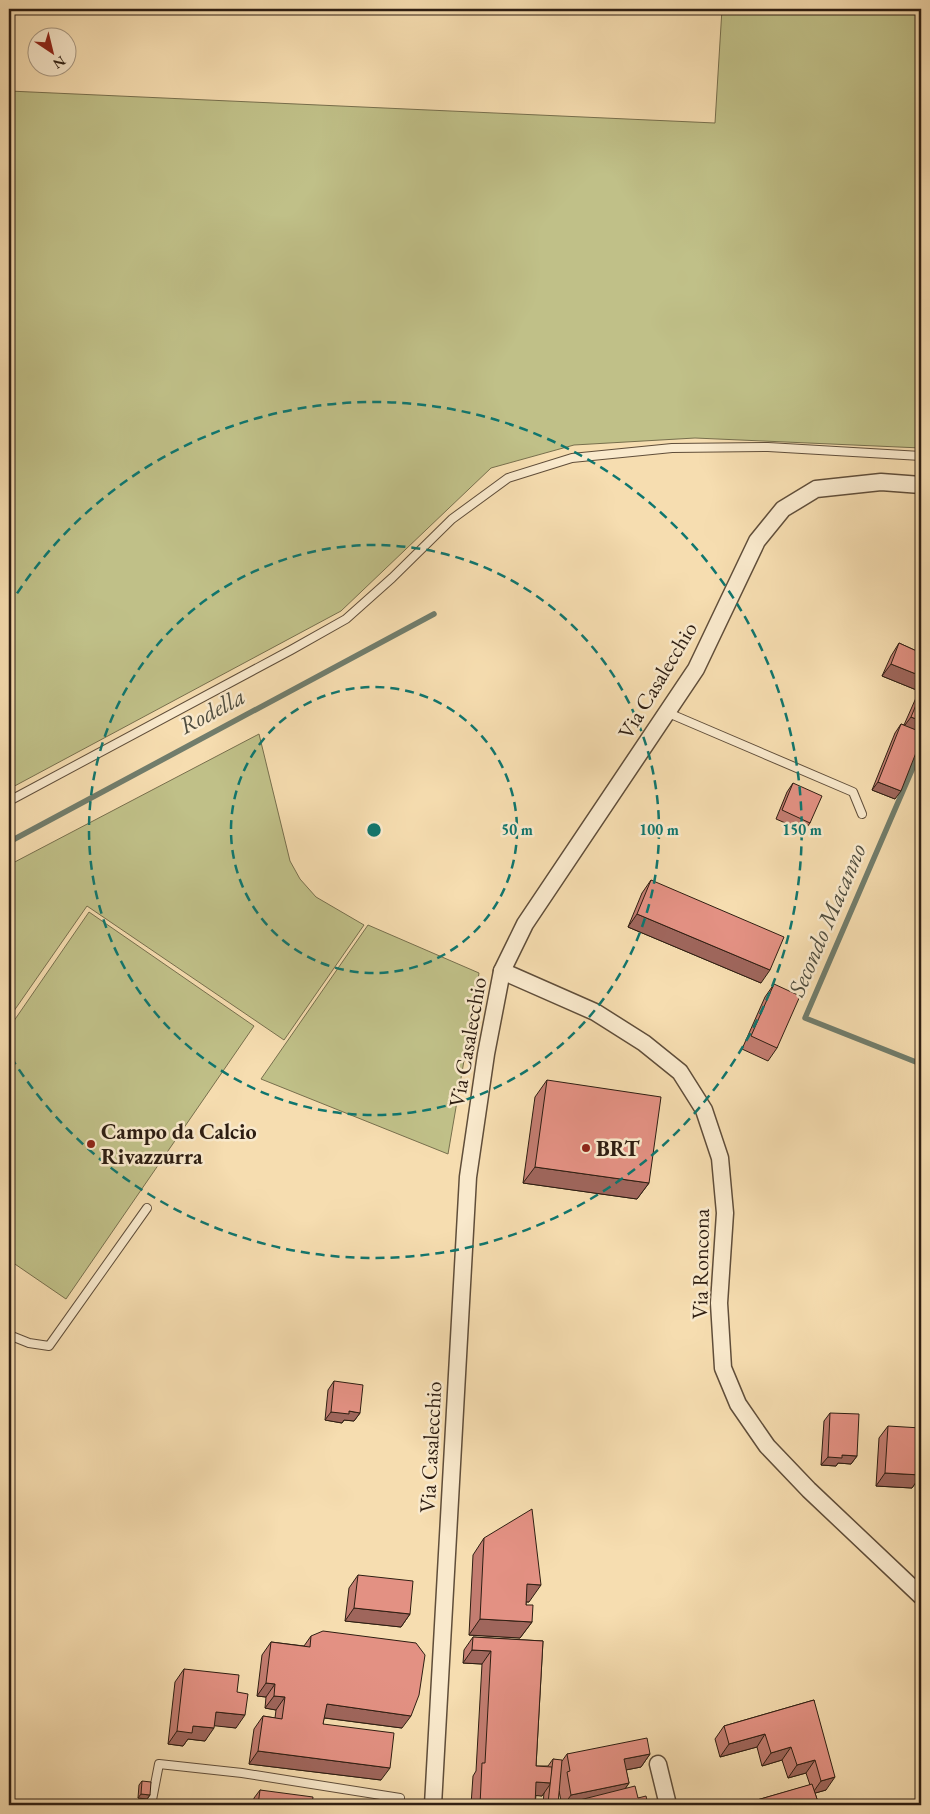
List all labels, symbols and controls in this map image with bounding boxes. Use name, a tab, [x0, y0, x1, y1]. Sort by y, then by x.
north arrow	[28, 28, 78, 78]
text: N	[49, 52, 69, 74]
street label: Via Casalecchio	[611, 616, 704, 744]
water label: Rodella	[173, 680, 250, 741]
text: 50 m	[501, 820, 533, 839]
text: 100 m	[639, 820, 679, 839]
text: 150 m	[782, 820, 822, 839]
centre of rings	[365, 821, 383, 839]
water label: Secondo Macanno	[780, 839, 873, 1002]
street label: Via Casalecchio	[442, 975, 493, 1110]
place label: Campo da Calcio Rivazzurra	[101, 1117, 257, 1171]
place label: BRT	[596, 1134, 640, 1163]
marker: Campo da Calcio Rivazzurra	[85, 1138, 97, 1150]
marker: BRT	[580, 1142, 592, 1154]
street label: Via Roncona	[685, 1208, 716, 1320]
street label: Via Casalecchio	[413, 1380, 448, 1514]

